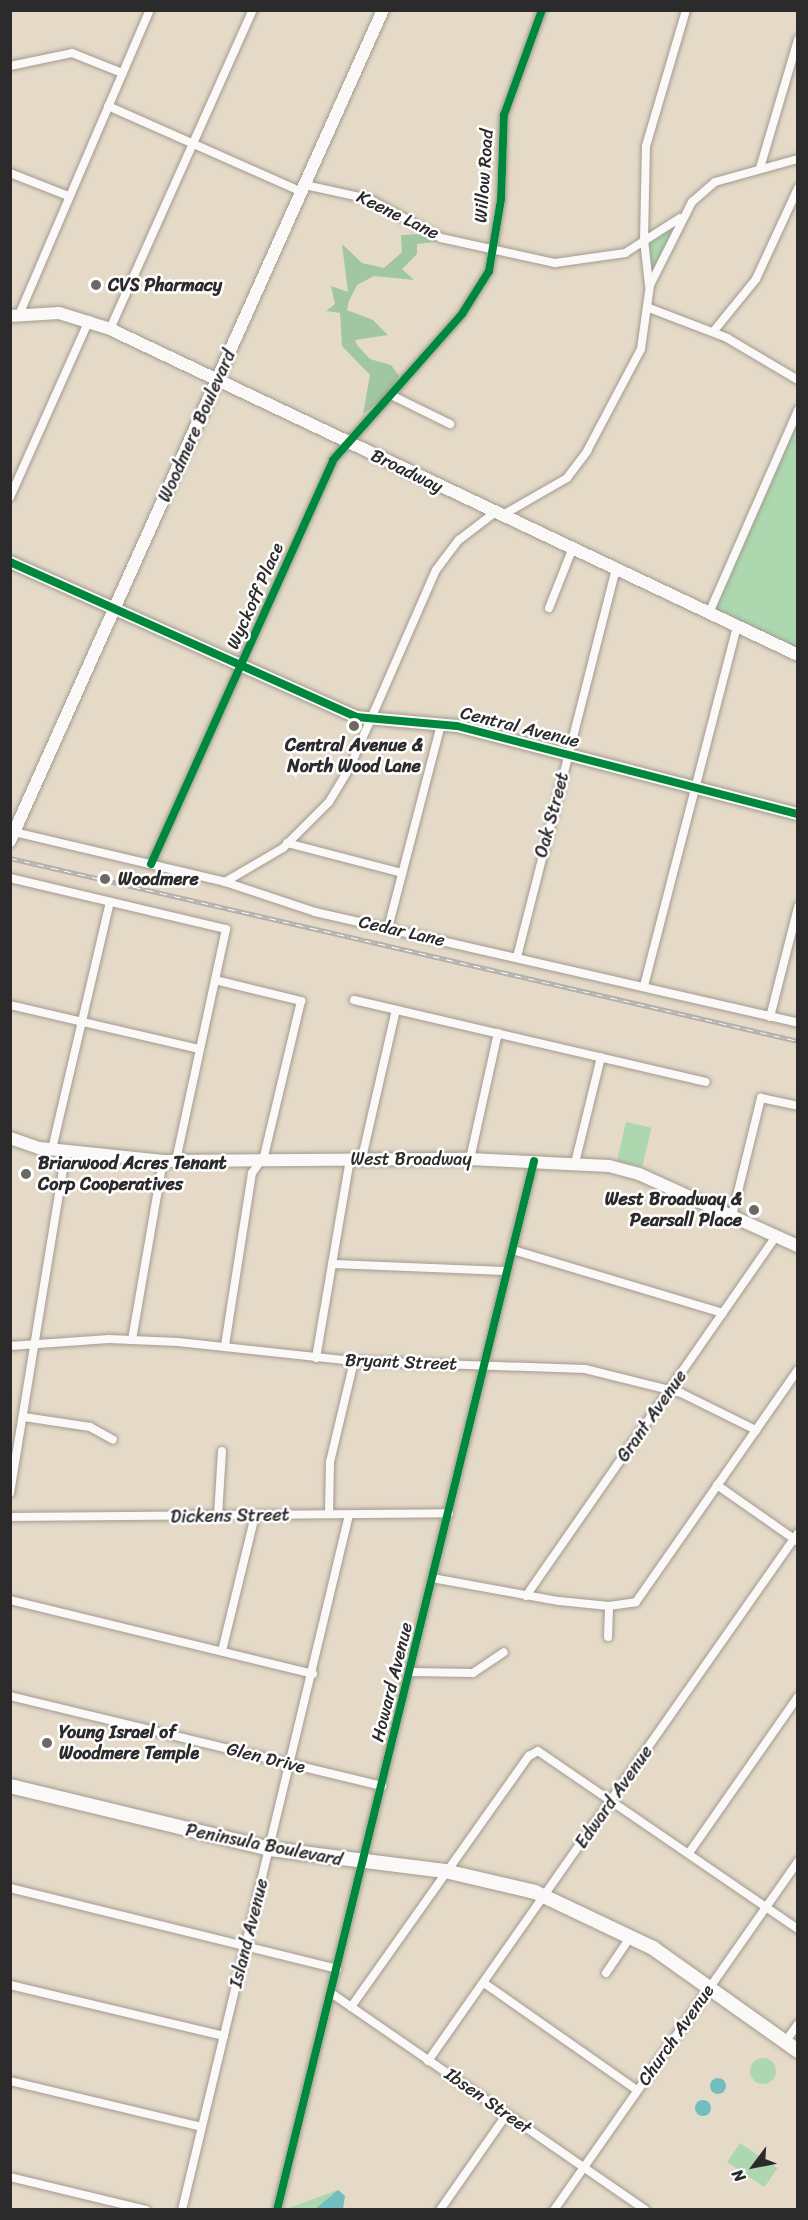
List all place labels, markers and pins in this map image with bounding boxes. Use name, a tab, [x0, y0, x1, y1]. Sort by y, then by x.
place label: CVS Pharmacy	[108, 274, 222, 296]
marker: CVS Pharmacy	[89, 278, 103, 292]
marker: Central Avenue & North Wood Lane	[347, 719, 361, 733]
place label: Central Avenue & North Wood Lane	[285, 735, 423, 777]
place label: Woodmere	[118, 868, 199, 890]
marker: Woodmere	[96, 870, 114, 888]
place label: Briarwood Acres Tenant Corp Cooperatives	[38, 1153, 226, 1196]
marker: Briarwood Acres Tenant Corp Cooperatives	[19, 1167, 33, 1181]
place label: West Broadway & Pearsall Place	[605, 1189, 742, 1232]
marker: West Broadway & Pearsall Place	[747, 1203, 761, 1217]
place label: Young Israel of Woodmere Temple	[59, 1722, 200, 1764]
marker: Young Israel of Woodmere Temple	[40, 1736, 54, 1750]

